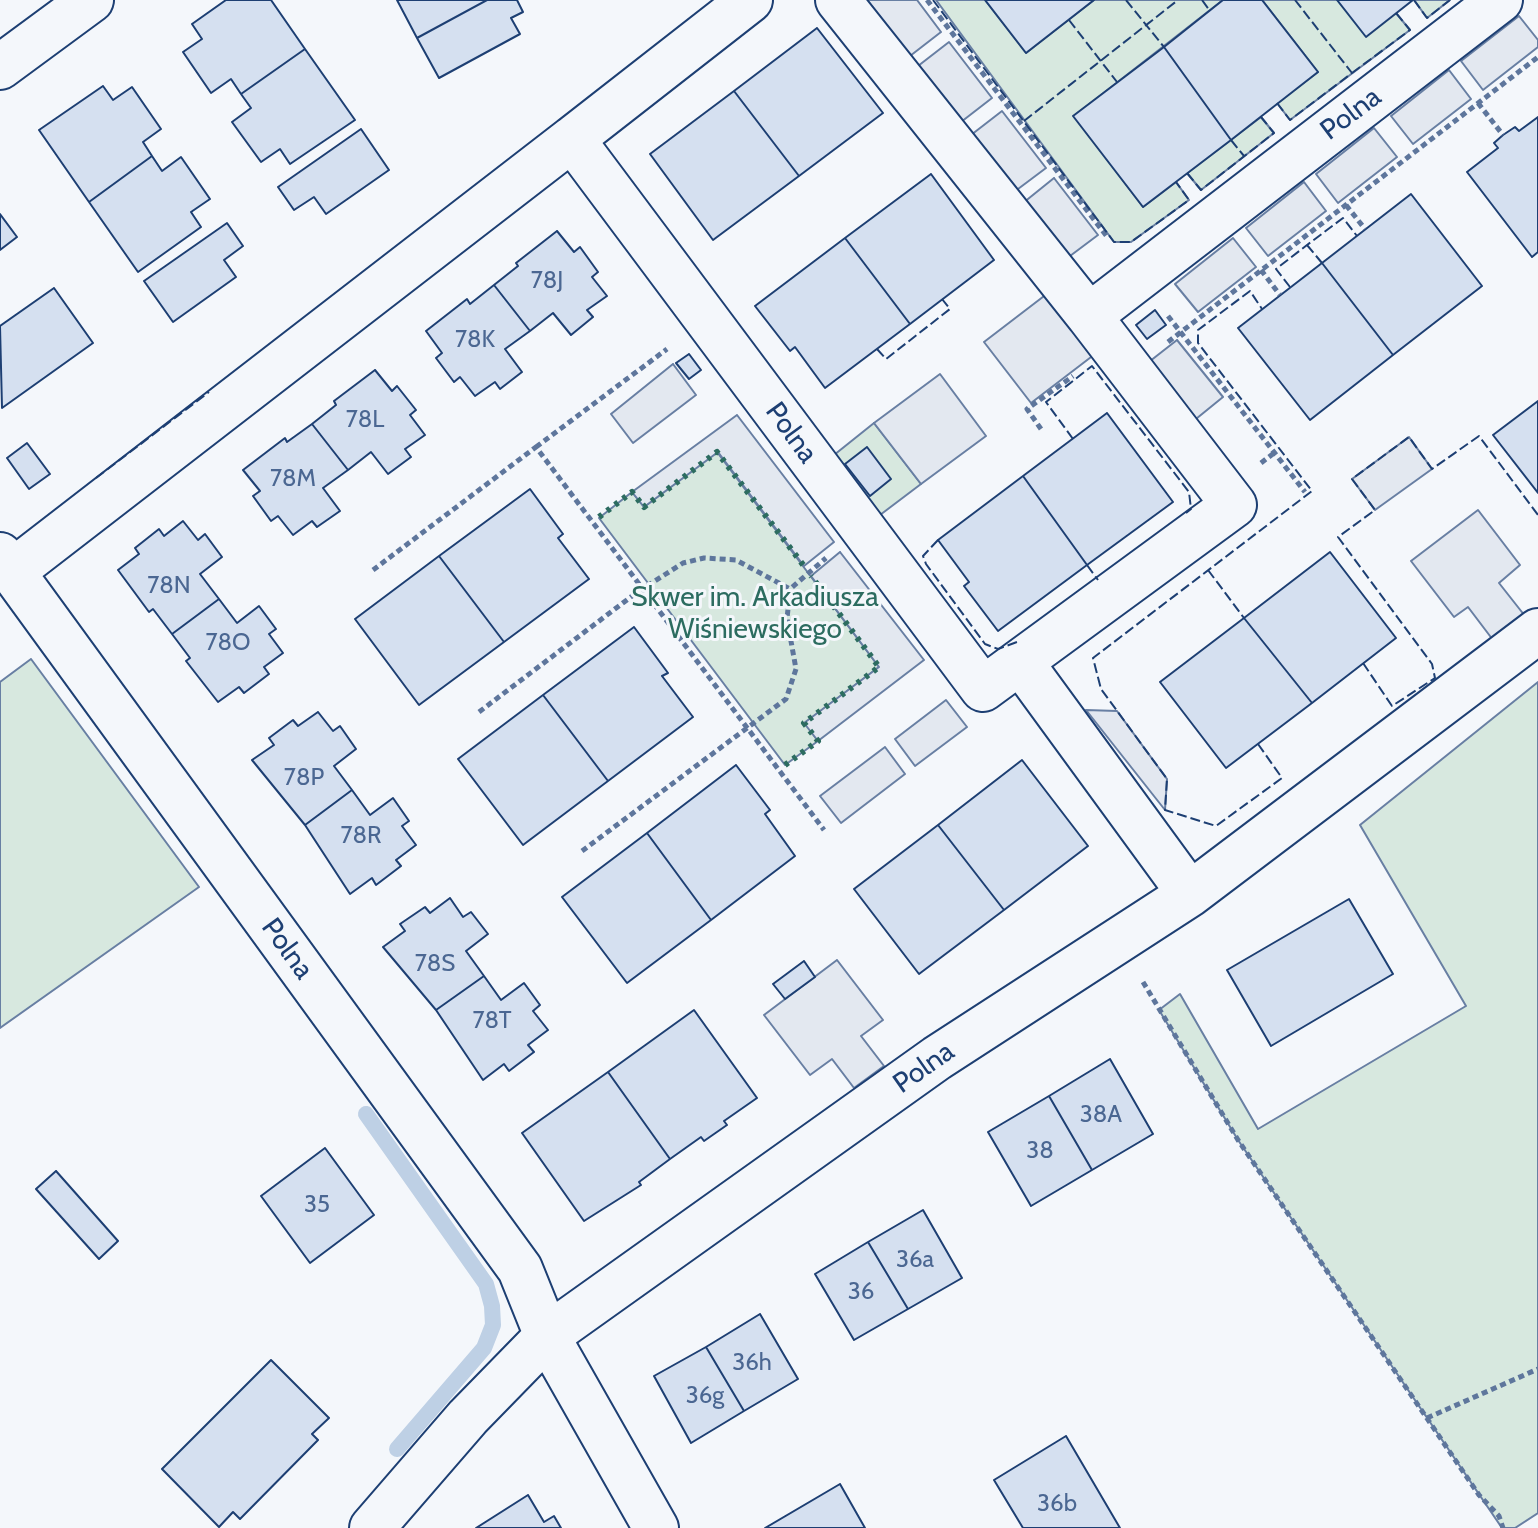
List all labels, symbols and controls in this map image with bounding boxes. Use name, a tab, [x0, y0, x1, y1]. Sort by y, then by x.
street label: Polna	[1314, 80, 1388, 148]
house number: 78J	[531, 267, 563, 295]
house number: 78K	[455, 326, 495, 354]
street label: Polna	[758, 396, 824, 470]
house number: 78L	[346, 406, 384, 434]
house number: 78M	[270, 465, 316, 493]
house number: 78N	[147, 572, 191, 600]
park label: Skwer im. Arkadiusza Wiśniewskiego	[631, 581, 879, 647]
house number: 78O	[205, 629, 251, 657]
house number: 78P	[284, 764, 324, 792]
house number: 78R	[340, 822, 382, 850]
street label: Polna	[254, 912, 320, 986]
house number: 78S	[415, 950, 455, 978]
house number: 78T	[472, 1007, 512, 1035]
street label: Polna	[887, 1035, 961, 1101]
house number: 38A	[1080, 1101, 1122, 1129]
house number: 38	[1026, 1137, 1054, 1165]
house number: 35	[304, 1191, 330, 1219]
house number: 36a	[896, 1246, 934, 1274]
house number: 36	[848, 1278, 874, 1306]
house number: 36h	[732, 1349, 772, 1377]
house number: 36g	[686, 1382, 724, 1410]
house number: 36b	[1037, 1490, 1077, 1518]

